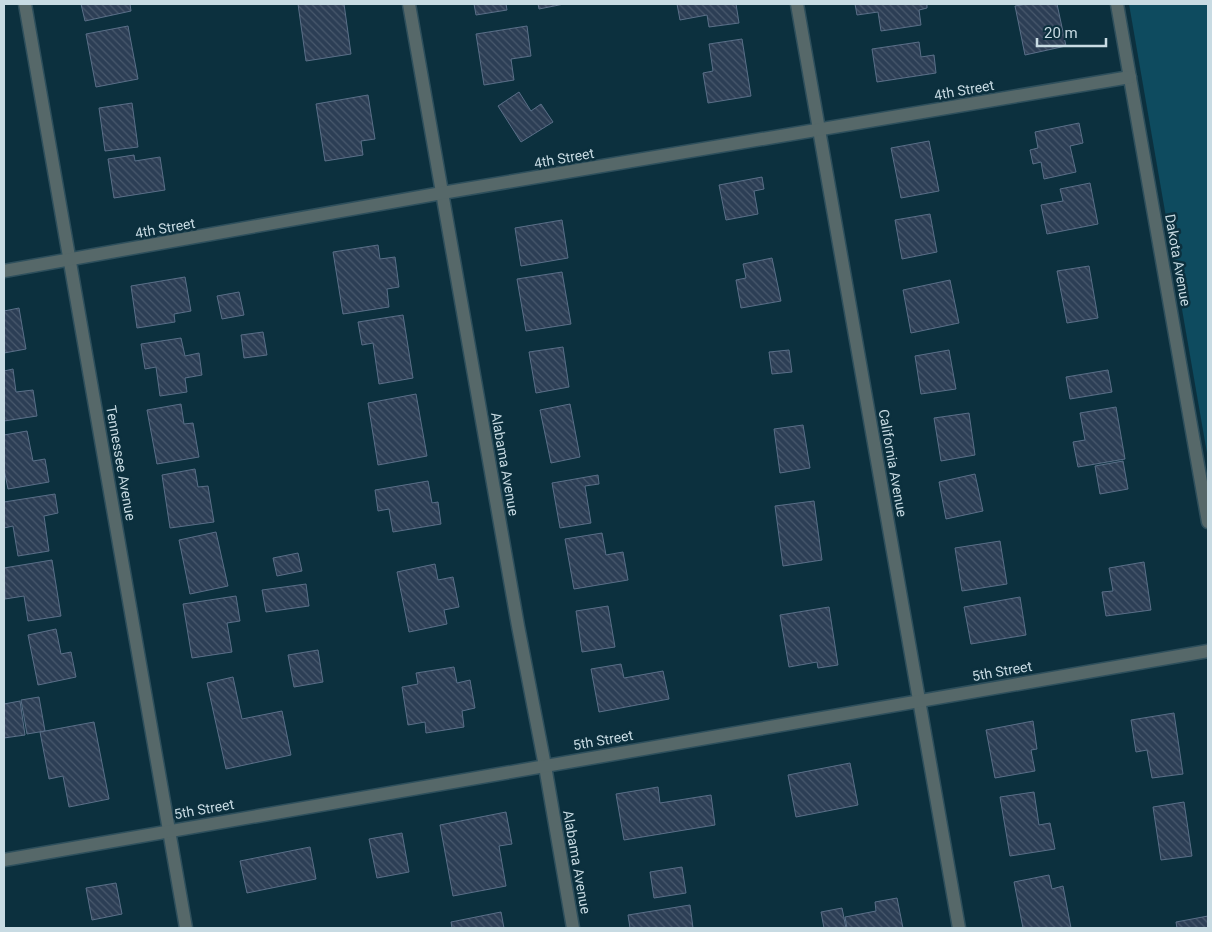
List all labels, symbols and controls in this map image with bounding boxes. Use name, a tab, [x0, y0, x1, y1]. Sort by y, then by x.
scale bar	[1037, 15, 1106, 47]
text: 20 m	[1044, 24, 1078, 42]
street label: 4th Street	[933, 77, 996, 103]
street label: 4th Street	[533, 145, 596, 171]
street label: Dakota Avenue	[1162, 213, 1194, 307]
street label: 4th Street	[134, 215, 197, 241]
street label: Tennessee Avenue	[103, 404, 139, 522]
street label: California Avenue	[876, 408, 910, 518]
street label: Alabama Avenue	[488, 411, 522, 517]
street label: 5th Street	[971, 658, 1034, 684]
street label: 5th Street	[572, 727, 635, 753]
street label: 5th Street	[173, 796, 236, 822]
street label: Alabama Avenue	[560, 809, 594, 915]

